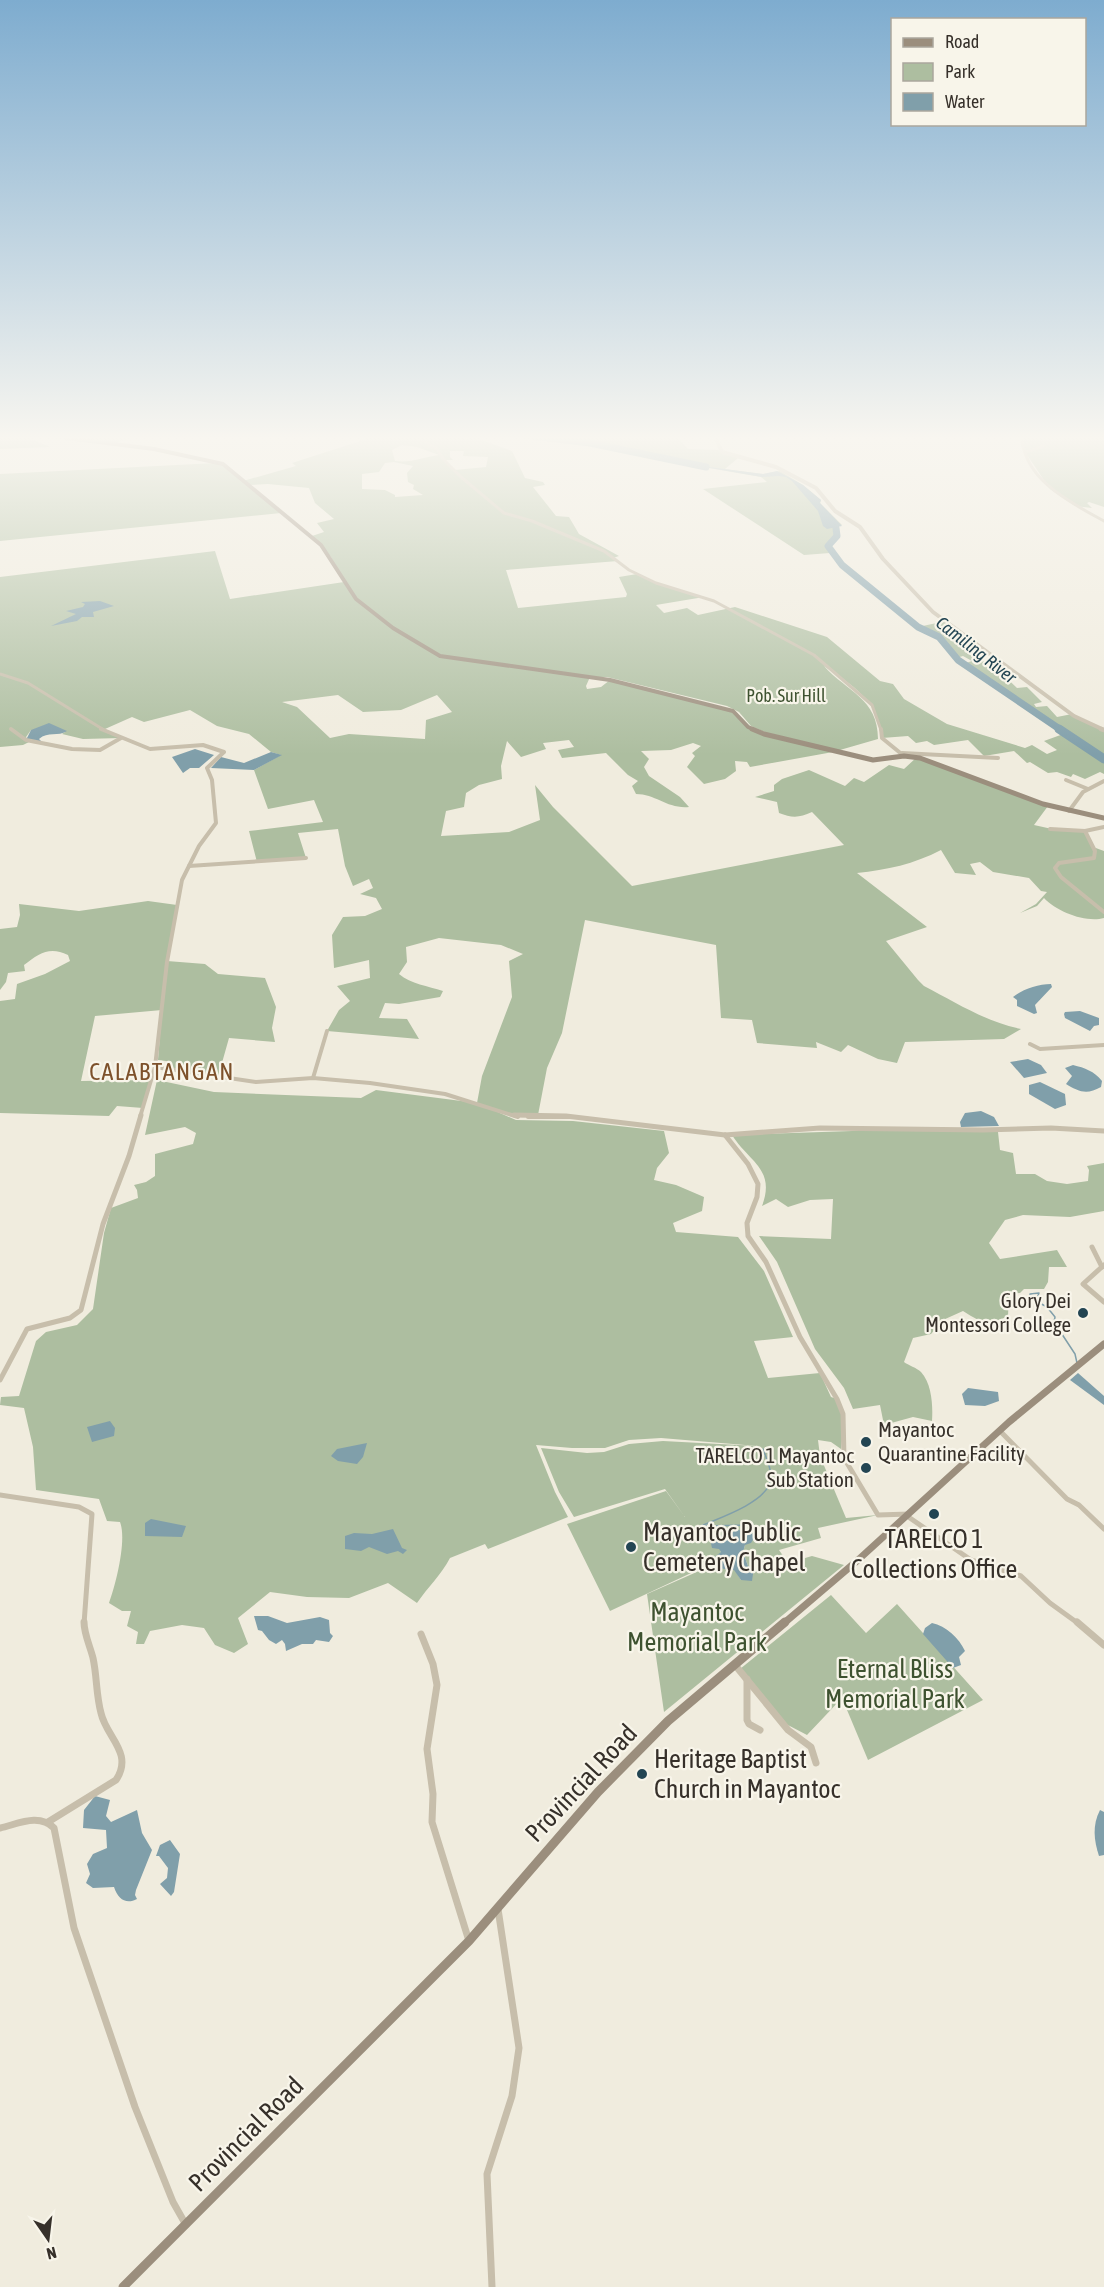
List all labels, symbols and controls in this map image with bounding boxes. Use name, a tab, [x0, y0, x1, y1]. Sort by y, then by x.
legend	[891, 18, 1086, 126]
text: Road	[945, 31, 979, 52]
text: Park	[945, 61, 975, 82]
text: Water	[945, 91, 985, 112]
water label: Camiling River	[932, 612, 1021, 688]
park label: Pob. Sur Hill	[746, 685, 826, 706]
district label: CALABTANGAN	[89, 1058, 235, 1085]
place label: Glory Dei Montessori College	[925, 1288, 1071, 1336]
marker: Glory Dei Montessori College	[1076, 1306, 1090, 1320]
place label: Mayantoc Quarantine Facility	[878, 1417, 1025, 1465]
marker: Mayantoc Quarantine Facility	[859, 1435, 873, 1449]
place label: TARELCO 1 Mayantoc Sub Station	[696, 1443, 854, 1491]
marker: TARELCO 1 Mayantoc Sub Station	[859, 1461, 873, 1475]
marker: TARELCO 1 Collections Office	[927, 1507, 941, 1521]
place label: Mayantoc Public Cemetery Chapel	[643, 1517, 806, 1577]
place label: TARELCO 1 Collections Office	[851, 1524, 1017, 1584]
marker: Mayantoc Public Cemetery Chapel	[624, 1540, 638, 1554]
park label: Mayantoc Memorial Park	[627, 1597, 767, 1657]
park label: Eternal Bliss Memorial Park	[825, 1654, 965, 1714]
street label: Provincial Road	[519, 1718, 643, 1848]
place label: Heritage Baptist Church in Mayantoc	[654, 1744, 841, 1804]
marker: Heritage Baptist Church in Mayantoc	[635, 1767, 649, 1781]
street label: Provincial Road	[183, 2071, 309, 2197]
north arrow	[18, 2209, 78, 2269]
text: N	[45, 2244, 58, 2263]

